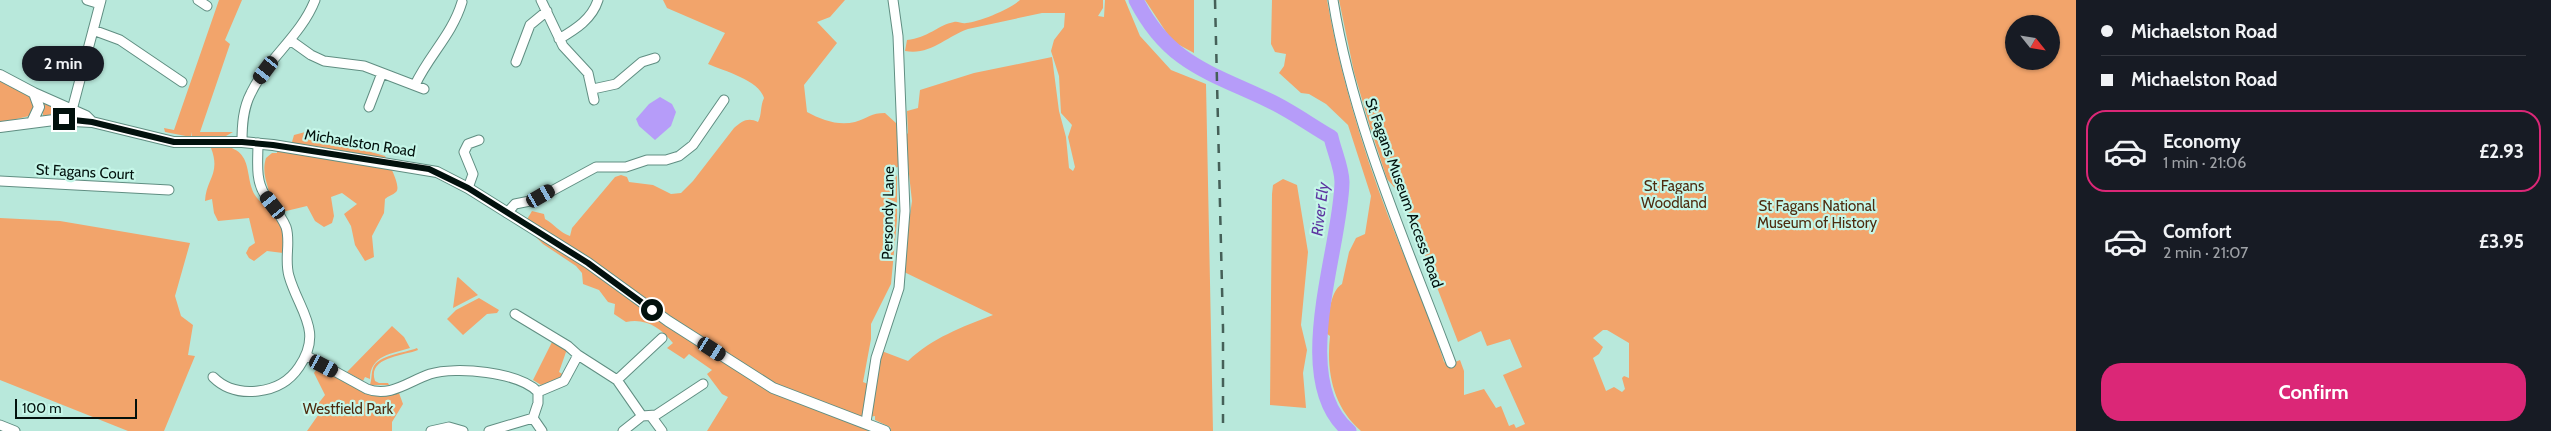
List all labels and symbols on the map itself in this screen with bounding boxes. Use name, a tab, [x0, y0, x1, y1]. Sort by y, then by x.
north arrow	[2005, 15, 2060, 70]
callout: 2 min	[23, 46, 105, 82]
car	[250, 54, 281, 86]
street label: St Fagans Museum Access Road	[1361, 96, 1447, 290]
route end	[53, 108, 75, 130]
street label: Michaelston Road	[303, 125, 417, 161]
street label: St Fagans Court	[35, 160, 135, 184]
street label: Persondy Lane	[878, 166, 898, 260]
park label: St Fagans Woodland	[1641, 177, 1707, 212]
water label: River Ely	[1307, 180, 1333, 237]
car	[524, 182, 557, 210]
car	[257, 189, 288, 221]
park label: St Fagans National Museum of History	[1757, 197, 1877, 232]
route start	[641, 299, 663, 321]
car	[695, 335, 728, 363]
car	[307, 352, 340, 380]
scale bar	[15, 396, 138, 419]
park label: Westfield Park	[303, 400, 394, 418]

